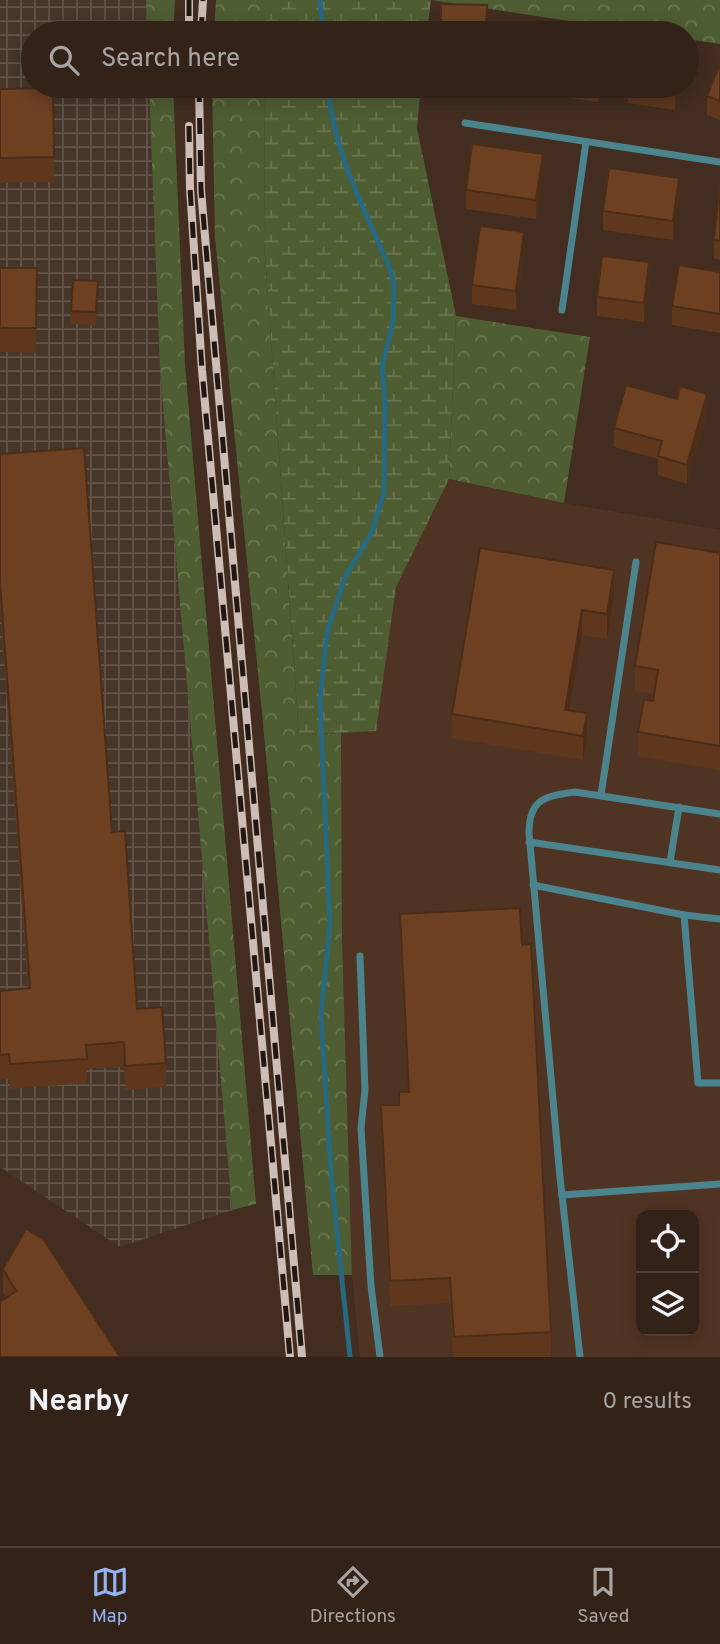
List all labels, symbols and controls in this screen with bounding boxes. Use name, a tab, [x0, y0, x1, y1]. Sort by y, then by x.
search box	[21, 21, 699, 98]
icon: search	[45, 41, 83, 79]
text: Search here	[101, 43, 240, 76]
map controls	[636, 1210, 699, 1336]
button: locate	[636, 1210, 699, 1273]
button: layers	[636, 1273, 699, 1336]
text: Nearby	[28, 1384, 129, 1421]
text: 0 results	[603, 1388, 692, 1417]
tab: Map	[91, 1563, 129, 1629]
tab: Directions	[310, 1563, 396, 1629]
tab: Saved	[577, 1563, 629, 1629]

